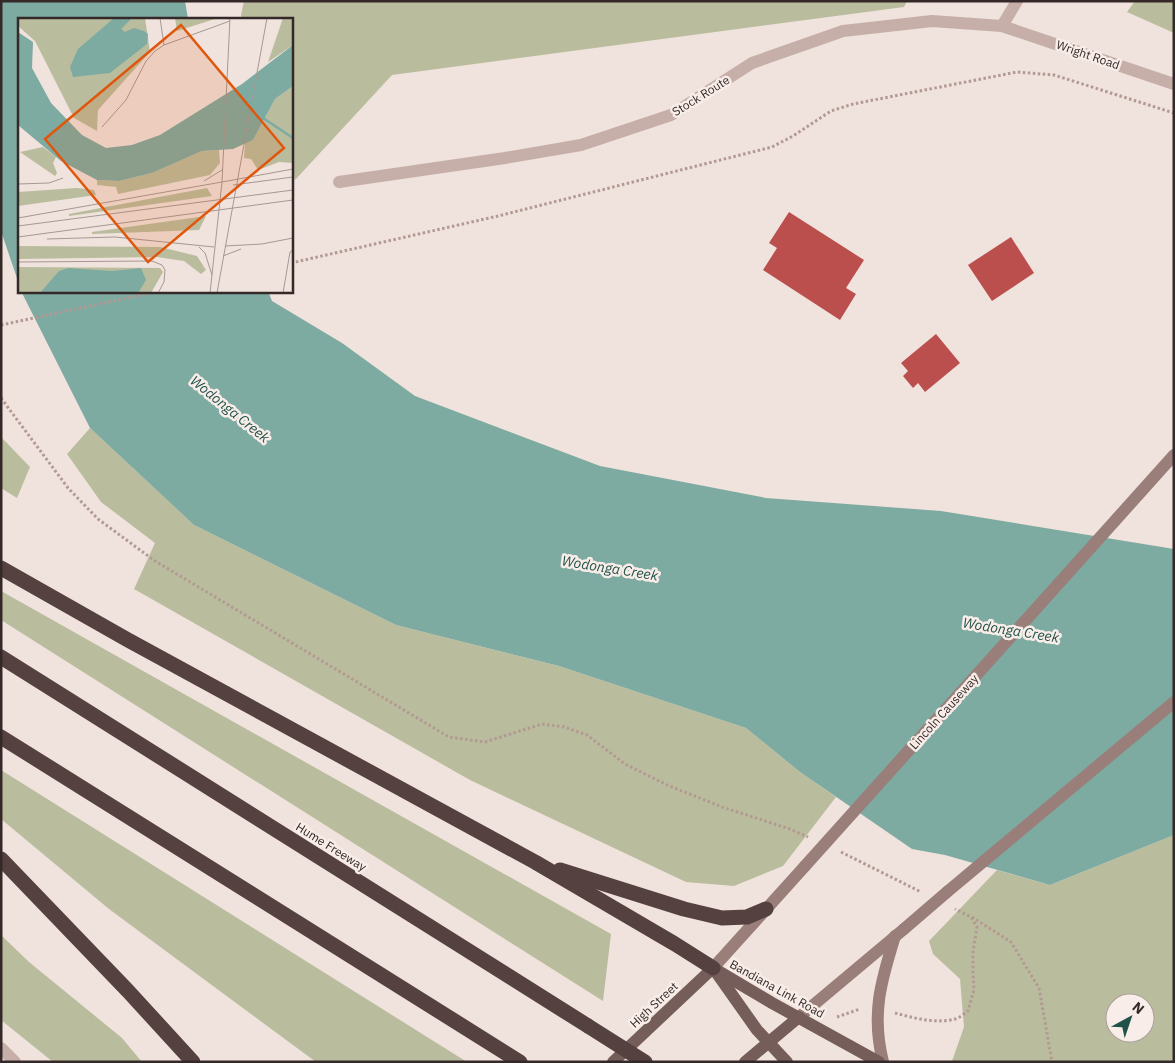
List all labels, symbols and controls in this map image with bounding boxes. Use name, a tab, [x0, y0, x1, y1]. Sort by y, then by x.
inset map	[18, 18, 292, 292]
street label: Wright Road	[1055, 37, 1122, 72]
street label: Stock Route	[669, 72, 733, 119]
water label: Wodonga Creek	[187, 372, 274, 447]
water label: Wodonga Creek	[561, 552, 660, 585]
water label: Wodonga Creek	[962, 614, 1061, 647]
street label: Lincoln Causeway	[906, 671, 981, 752]
street label: Hume Freeway	[293, 819, 369, 874]
street label: Bandiana Link Road	[727, 956, 827, 1021]
street label: High Street	[626, 979, 681, 1031]
north arrow	[1105, 993, 1155, 1043]
text: N	[1129, 998, 1148, 1018]

